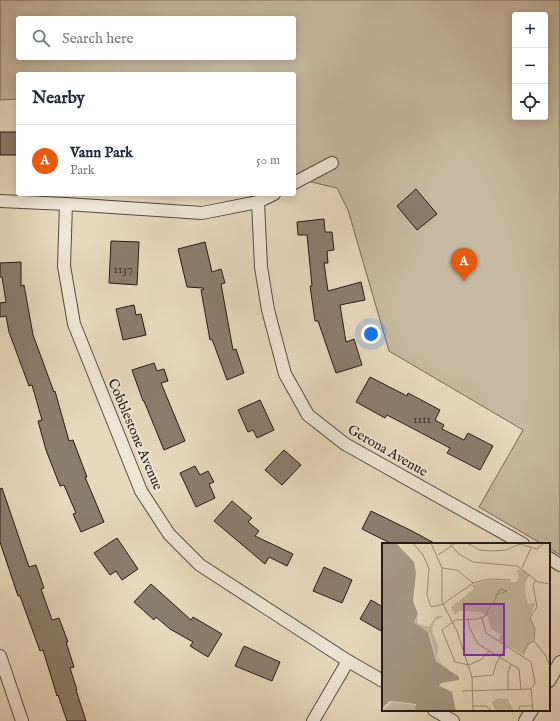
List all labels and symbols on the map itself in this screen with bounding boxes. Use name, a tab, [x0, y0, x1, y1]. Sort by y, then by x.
pin: A	[451, 248, 477, 281]
house number: 1137	[113, 262, 133, 277]
your location	[361, 324, 381, 344]
street label: Cobblestone Avenue	[103, 376, 167, 493]
house number: 1111	[413, 412, 431, 427]
street label: Gerona Avenue	[344, 421, 431, 481]
inset map	[382, 543, 550, 711]

